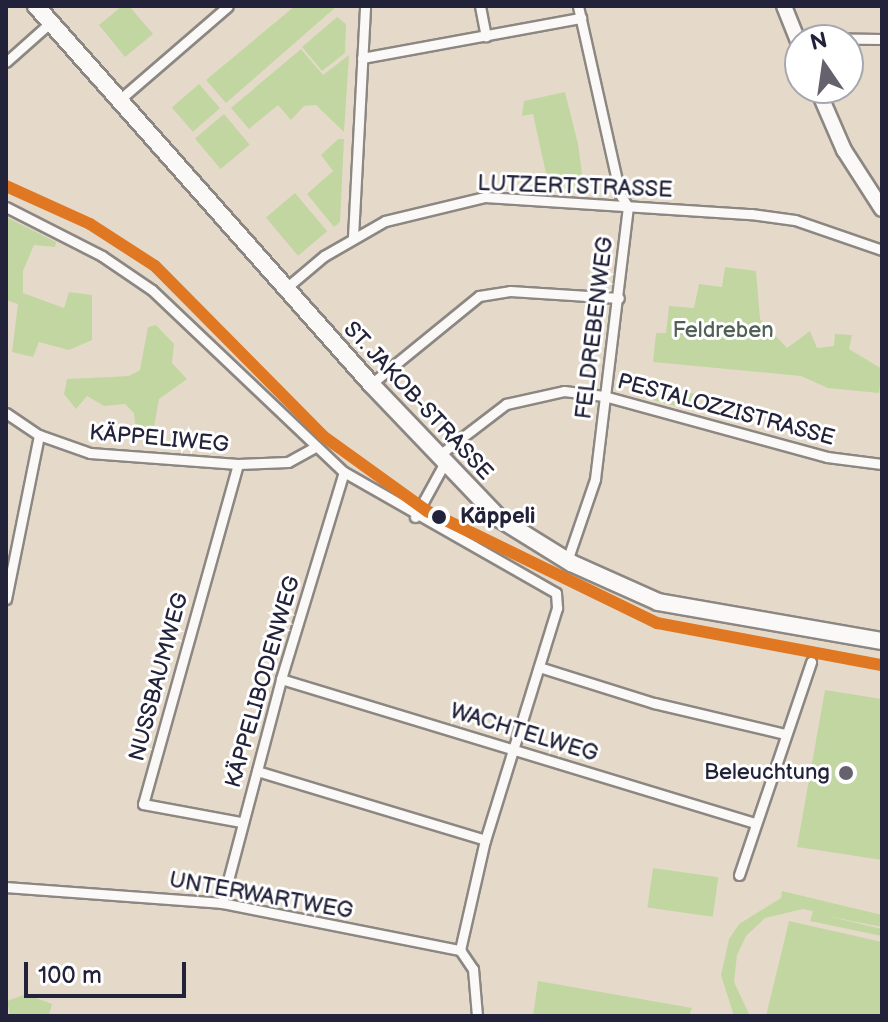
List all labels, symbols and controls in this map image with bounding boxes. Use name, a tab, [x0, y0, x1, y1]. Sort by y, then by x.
north arrow	[784, 24, 864, 104]
text: N	[808, 27, 830, 57]
street label: LUTZERTSTRASSE	[477, 170, 673, 204]
street label: FELDREBENWEG	[571, 235, 619, 421]
street label: ST. JAKOB-STRASSE	[337, 316, 499, 486]
park label: Feldreben	[672, 318, 774, 344]
street label: PESTALOZZISTRASSE	[614, 368, 838, 452]
street label: KÄPPELIWEG	[88, 420, 230, 458]
marker: Käppeli	[425, 503, 453, 531]
place label: Käppeli	[460, 504, 535, 530]
street label: KÄPPELIBODENWEG	[220, 573, 306, 791]
street label: NUSSBAUMWEG	[124, 590, 194, 764]
street label: WACHTELWEG	[447, 698, 601, 768]
place label: Beleuchtung	[704, 760, 830, 786]
marker: Beleuchtung	[837, 764, 855, 782]
street label: UNTERWARTWEG	[167, 867, 355, 925]
scale bar	[28, 946, 190, 996]
text: 100 m	[38, 961, 102, 990]

